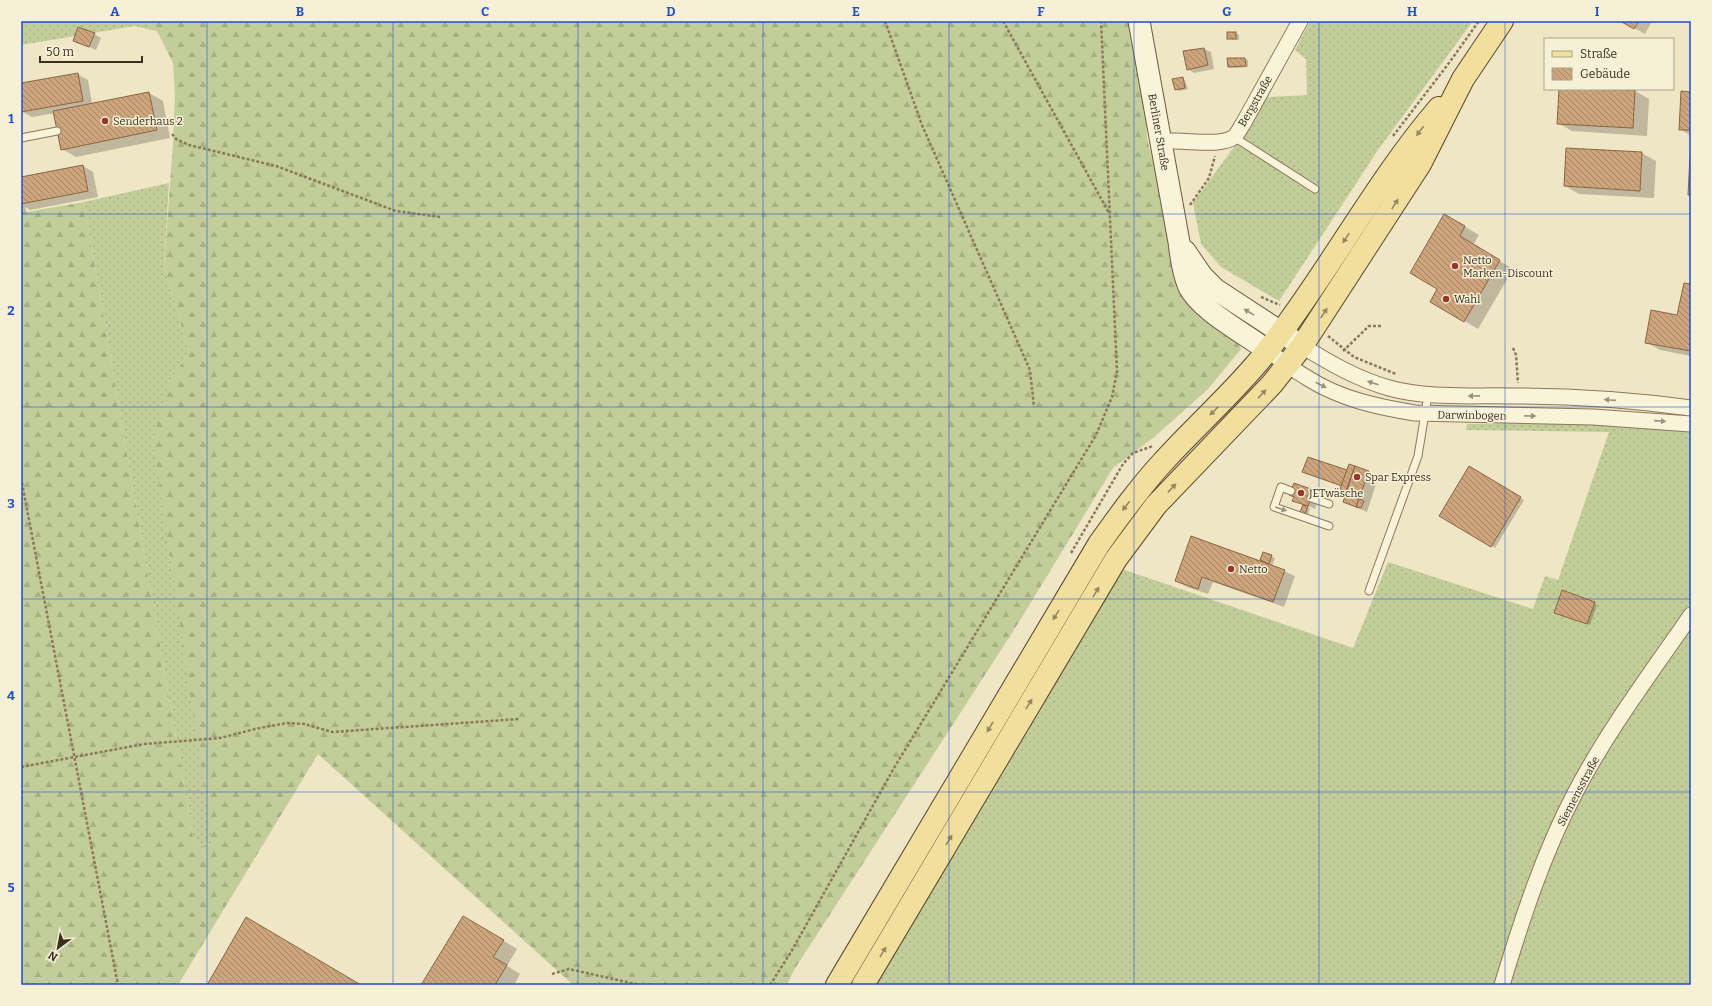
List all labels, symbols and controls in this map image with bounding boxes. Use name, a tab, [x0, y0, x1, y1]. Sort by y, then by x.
text: A	[110, 4, 120, 19]
text: B	[296, 4, 304, 19]
text: C	[481, 4, 489, 19]
text: D	[666, 4, 676, 19]
text: E	[852, 4, 860, 19]
text: F	[1037, 4, 1045, 19]
text: G	[1222, 4, 1232, 19]
text: H	[1407, 4, 1417, 19]
text: I	[1595, 4, 1600, 19]
scale bar	[40, 38, 142, 64]
legend	[1544, 38, 1674, 90]
text: 50 m	[46, 45, 75, 59]
text: Straße	[1580, 47, 1617, 61]
text: Gebäude	[1580, 67, 1630, 81]
street label: Bergstraße	[1236, 74, 1275, 129]
street label: Berliner Straße	[1145, 92, 1172, 172]
text: 1	[8, 111, 14, 126]
place label: Senderhaus 2	[113, 115, 183, 128]
marker: Senderhaus 2	[100, 116, 110, 126]
one-way arrow	[1416, 125, 1425, 136]
one-way arrow	[1391, 198, 1398, 210]
one-way arrow	[1343, 232, 1350, 243]
place label: Netto Marken-Discount	[1463, 254, 1553, 280]
marker: Netto Marken-Discount	[1450, 261, 1460, 271]
place label: Wahl	[1454, 293, 1480, 306]
marker: Wahl	[1441, 294, 1451, 304]
text: 2	[7, 303, 15, 318]
one-way arrow	[1243, 308, 1255, 315]
one-way arrow	[1320, 308, 1328, 318]
one-way arrow	[1367, 380, 1379, 386]
one-way arrow	[1315, 382, 1327, 389]
one-way arrow	[1257, 389, 1267, 399]
one-way arrow	[1467, 393, 1480, 399]
one-way arrow	[1604, 396, 1616, 403]
one-way arrow	[1209, 406, 1219, 416]
street label: Darwinbogen	[1437, 408, 1507, 423]
one-way arrow	[1524, 413, 1537, 419]
one-way arrow	[1654, 417, 1666, 424]
place label: Spar Express	[1365, 471, 1431, 484]
marker: Spar Express	[1352, 472, 1362, 482]
one-way arrow	[1167, 483, 1176, 492]
place label: JETwäsche	[1308, 487, 1363, 500]
marker: JETwäsche	[1296, 488, 1306, 498]
text: 3	[7, 496, 15, 511]
one-way arrow	[1122, 501, 1130, 512]
one-way arrow	[1275, 507, 1287, 513]
place label: Netto	[1239, 563, 1268, 576]
marker: Netto	[1226, 564, 1236, 574]
one-way arrow	[1092, 586, 1099, 598]
one-way arrow	[1052, 609, 1059, 621]
text: 4	[7, 688, 15, 703]
one-way arrow	[1026, 698, 1033, 710]
one-way arrow	[986, 721, 993, 733]
street label: Siemensstraße	[1555, 754, 1602, 828]
one-way arrow	[946, 834, 953, 846]
text: 5	[7, 880, 15, 895]
north arrow	[38, 928, 78, 968]
one-way arrow	[879, 946, 886, 958]
text: N	[45, 948, 60, 964]

